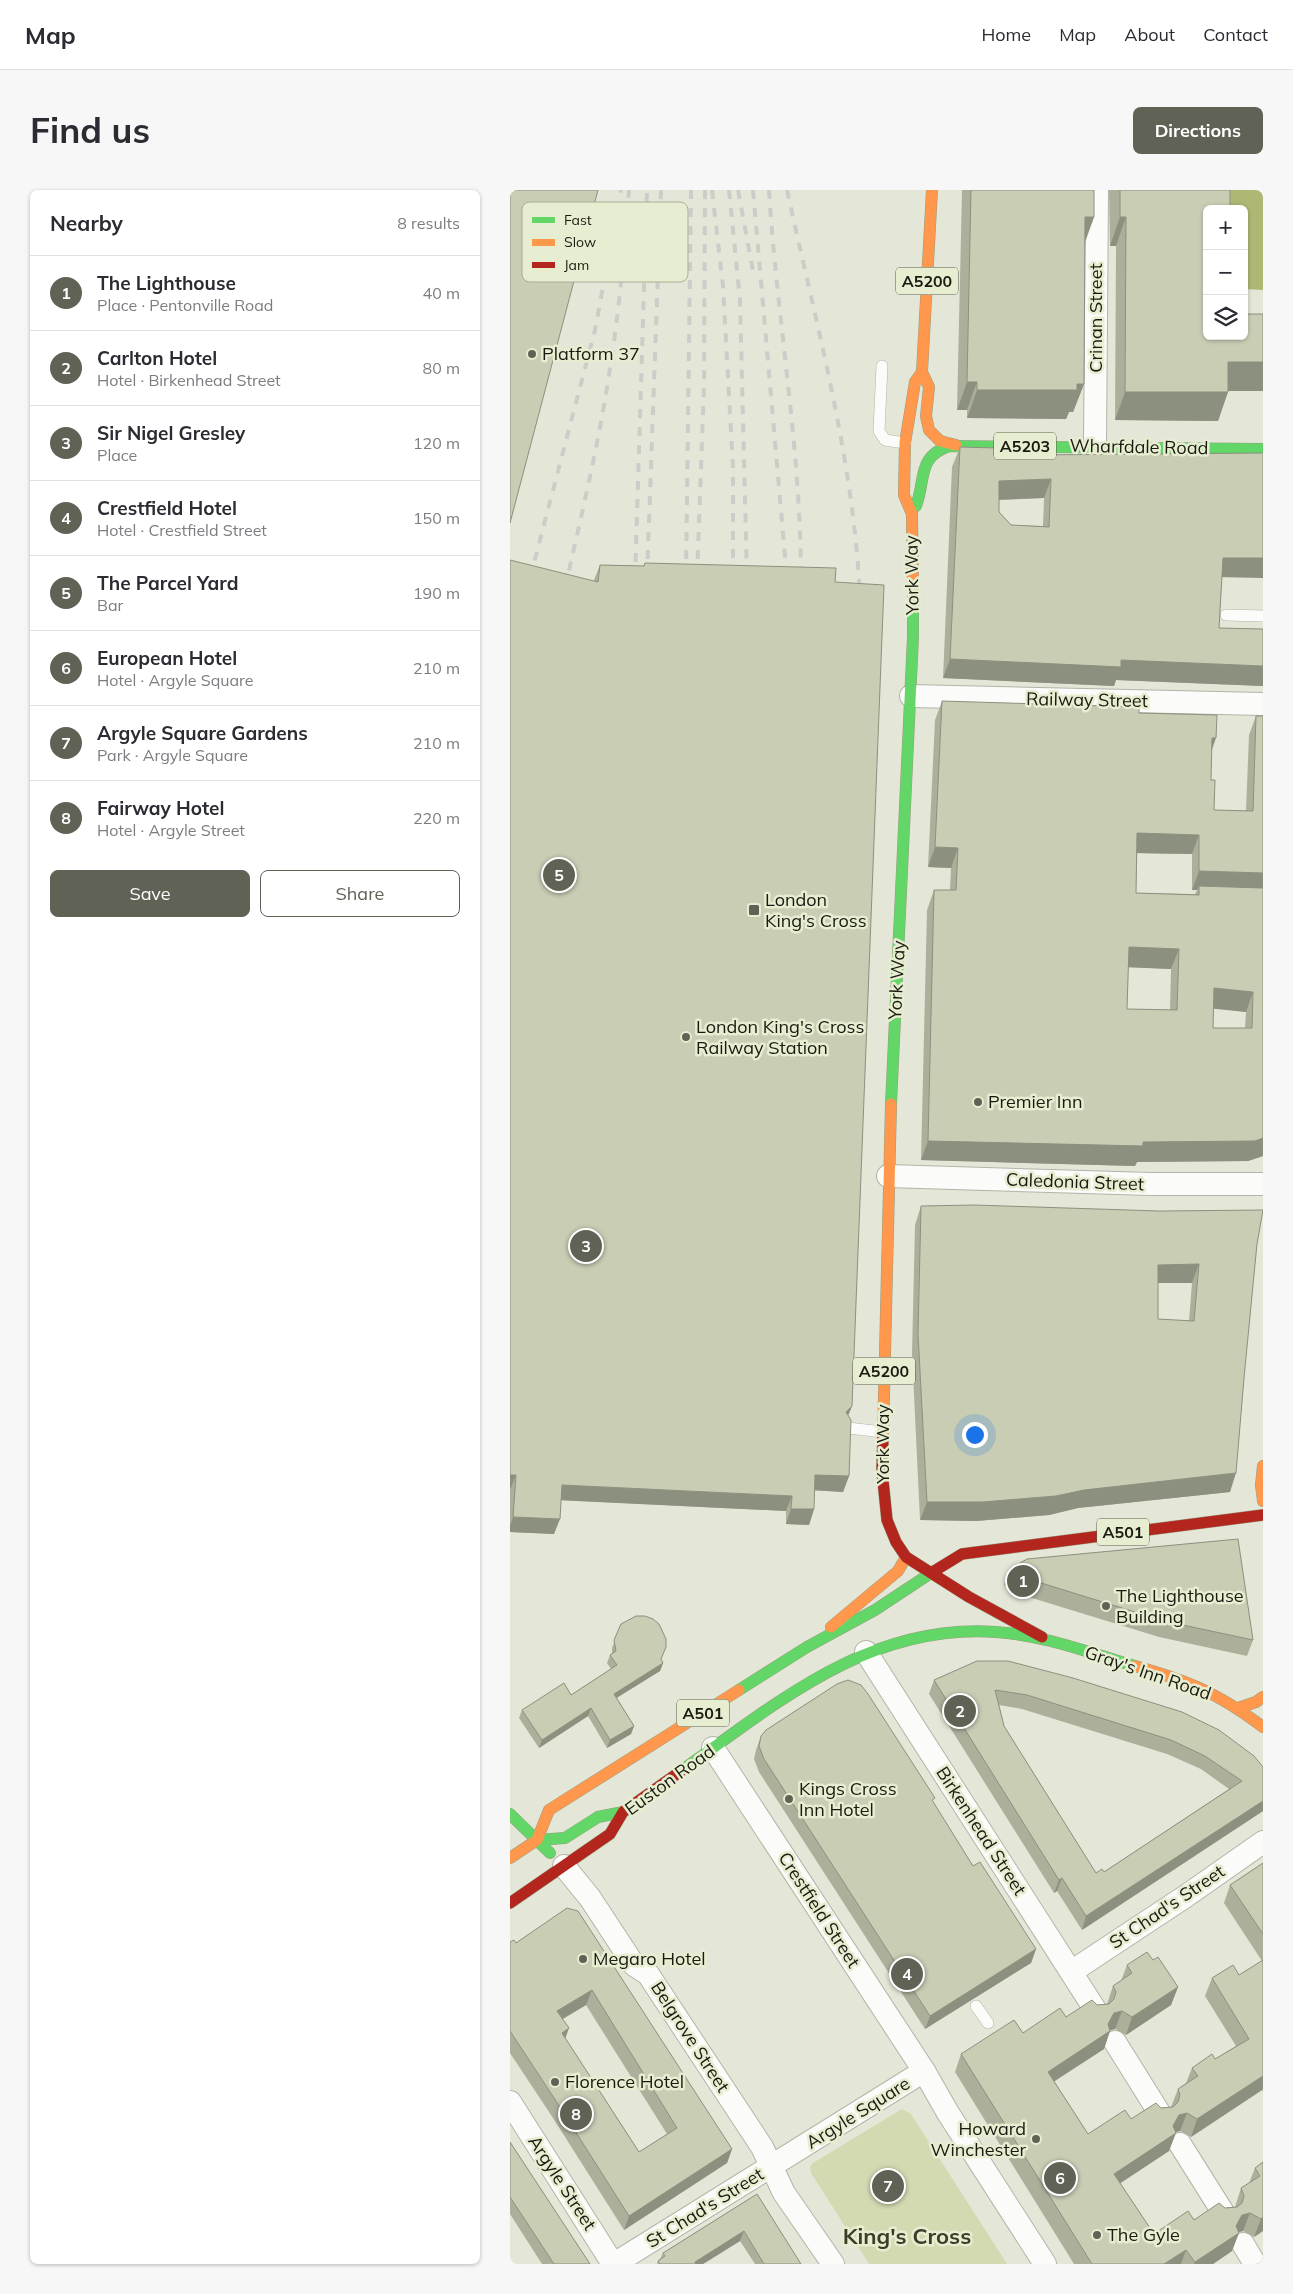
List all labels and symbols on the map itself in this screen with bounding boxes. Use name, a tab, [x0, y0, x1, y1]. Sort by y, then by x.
legend	[522, 202, 688, 282]
text: Fast	[564, 211, 592, 229]
text: Slow	[564, 233, 596, 251]
text: Jam	[564, 256, 589, 274]
street label: Crinan Street	[1084, 263, 1107, 373]
road number: A5200	[896, 268, 958, 294]
place label: Platform 37	[542, 342, 640, 365]
marker: Platform 37	[526, 348, 538, 360]
road number: A5203	[994, 432, 1056, 460]
street label: Wharfdale Road	[1069, 434, 1209, 459]
street label: York Way	[899, 535, 924, 616]
street label: Railway Street	[1026, 687, 1148, 712]
pin: 5	[543, 856, 575, 894]
place label: London King's Cross	[765, 888, 867, 932]
marker: London King's Cross	[747, 903, 761, 917]
street label: York Way	[883, 939, 910, 1021]
place label: London King's Cross Railway Station	[696, 1015, 865, 1059]
marker: London King's Cross Railway Station	[680, 1031, 692, 1043]
place label: Premier Inn	[988, 1090, 1083, 1113]
marker: Premier Inn	[972, 1096, 984, 1108]
street label: Caledonia Street	[1006, 1168, 1144, 1195]
pin: 3	[570, 1227, 602, 1265]
road number: A5200	[853, 1358, 915, 1384]
street label: York Way	[871, 1404, 894, 1485]
your location	[962, 1422, 988, 1448]
road number: A501	[1097, 1518, 1149, 1545]
pin: 1	[1007, 1562, 1039, 1600]
place label: The Lighthouse Building	[1116, 1584, 1244, 1628]
marker: The Lighthouse Building	[1100, 1600, 1112, 1612]
street label: Gray's Inn Road	[1082, 1640, 1214, 1705]
pin: 2	[944, 1692, 976, 1730]
road number: A501	[677, 1700, 729, 1726]
street label: Euston Road	[620, 1739, 719, 1820]
street label: Birkenhead Street	[931, 1762, 1032, 1899]
place label: Kings Cross Inn Hotel	[799, 1777, 897, 1821]
marker: Kings Cross Inn Hotel	[783, 1793, 795, 1805]
street label: Crestfield Street	[773, 1848, 865, 1972]
street label: St Chad's Street	[1105, 1860, 1229, 1954]
place label: Megaro Hotel	[593, 1947, 706, 1970]
marker: Megaro Hotel	[577, 1953, 589, 1965]
pin: 4	[891, 1955, 923, 1993]
street label: Belgrove Street	[646, 1977, 735, 2096]
place label: Florence Hotel	[565, 2070, 684, 2093]
street label: Argyle Square	[802, 2071, 914, 2154]
marker: Florence Hotel	[549, 2076, 561, 2088]
pin: 8	[560, 2095, 592, 2133]
place label: Howard Winchester	[931, 2117, 1026, 2161]
street label: Argyle Street	[523, 2131, 602, 2235]
marker: Howard Winchester	[1030, 2133, 1042, 2145]
pin: 6	[1044, 2159, 1076, 2197]
street label: St Chad's Street	[642, 2162, 768, 2253]
pin: 7	[872, 2167, 904, 2205]
district label: King's Cross	[843, 2222, 971, 2250]
place label: The Gyle	[1107, 2223, 1180, 2246]
marker: The Gyle	[1091, 2229, 1103, 2241]

